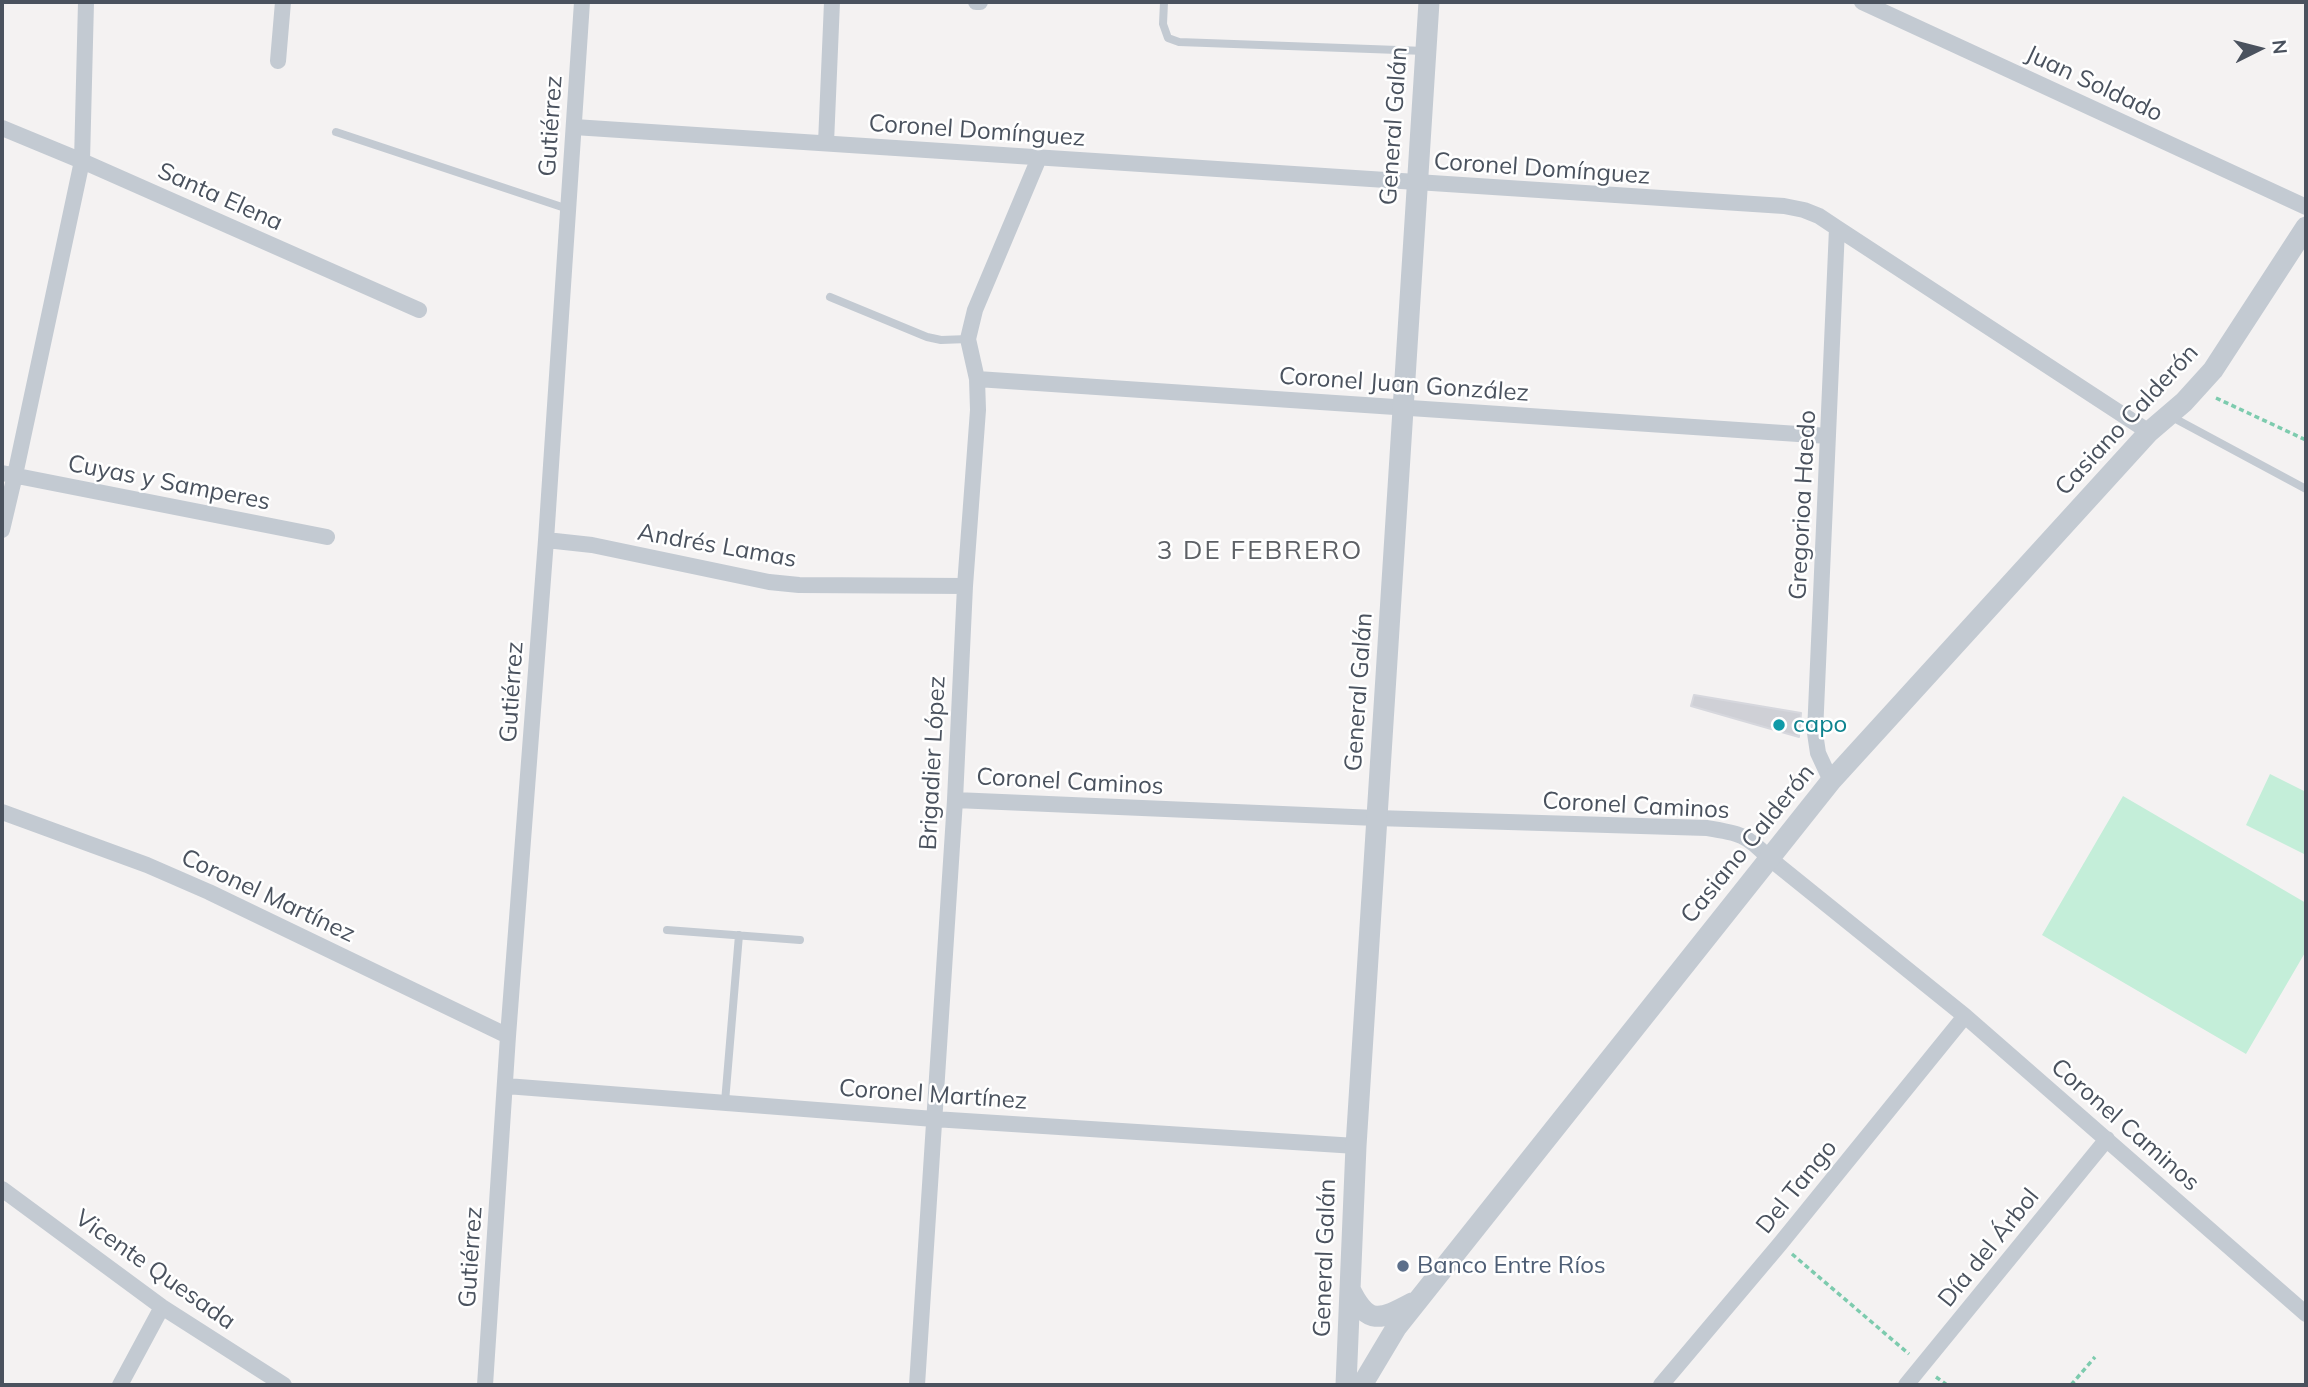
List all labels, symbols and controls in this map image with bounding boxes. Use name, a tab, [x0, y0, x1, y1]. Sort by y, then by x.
north arrow	[2224, 14, 2294, 84]
text: N	[2267, 38, 2293, 55]
street label: Juan Soldado	[2021, 40, 2167, 128]
street label: General Galán	[1374, 46, 1414, 206]
street label: Gutiérrez	[533, 74, 569, 178]
street label: Coronel Domínguez	[868, 109, 1086, 153]
street label: Coronel Domínguez	[1433, 147, 1651, 191]
street label: Santa Elena	[153, 157, 287, 237]
street label: Casiano Calderón	[2050, 338, 2204, 502]
street label: Coronel Juan González	[1278, 362, 1530, 408]
street label: Gregorioa Haedo	[1784, 409, 1822, 601]
street label: Cuyas y Samperes	[65, 449, 273, 517]
street label: Andrés Lamas	[635, 518, 799, 574]
district label: 3 DE FEBRERO	[1158, 535, 1362, 567]
street label: General Galán	[1339, 612, 1379, 772]
street label: Gutiérrez	[494, 640, 530, 744]
street label: Brigadier López	[914, 675, 952, 851]
place label: capo	[1793, 711, 1847, 739]
marker: capo	[1771, 717, 1787, 733]
street label: Casiano Calderón	[1675, 759, 1821, 929]
street label: Coronel Caminos	[976, 763, 1164, 801]
street label: Coronel Caminos	[1542, 787, 1730, 825]
street label: Coronel Martínez	[176, 843, 360, 949]
street label: Coronel Caminos	[2045, 1053, 2205, 1197]
street label: Coronel Martínez	[838, 1074, 1028, 1116]
street label: Del Tango	[1750, 1134, 1844, 1240]
street label: General Galán	[1308, 1178, 1342, 1338]
street label: Día del Árbol	[1933, 1183, 2045, 1313]
street label: Vicente Quesada	[69, 1204, 241, 1336]
street label: Gutiérrez	[453, 1205, 489, 1309]
place label: Banco Entre Ríos	[1417, 1252, 1606, 1280]
marker: Banco Entre Ríos	[1395, 1258, 1411, 1274]

